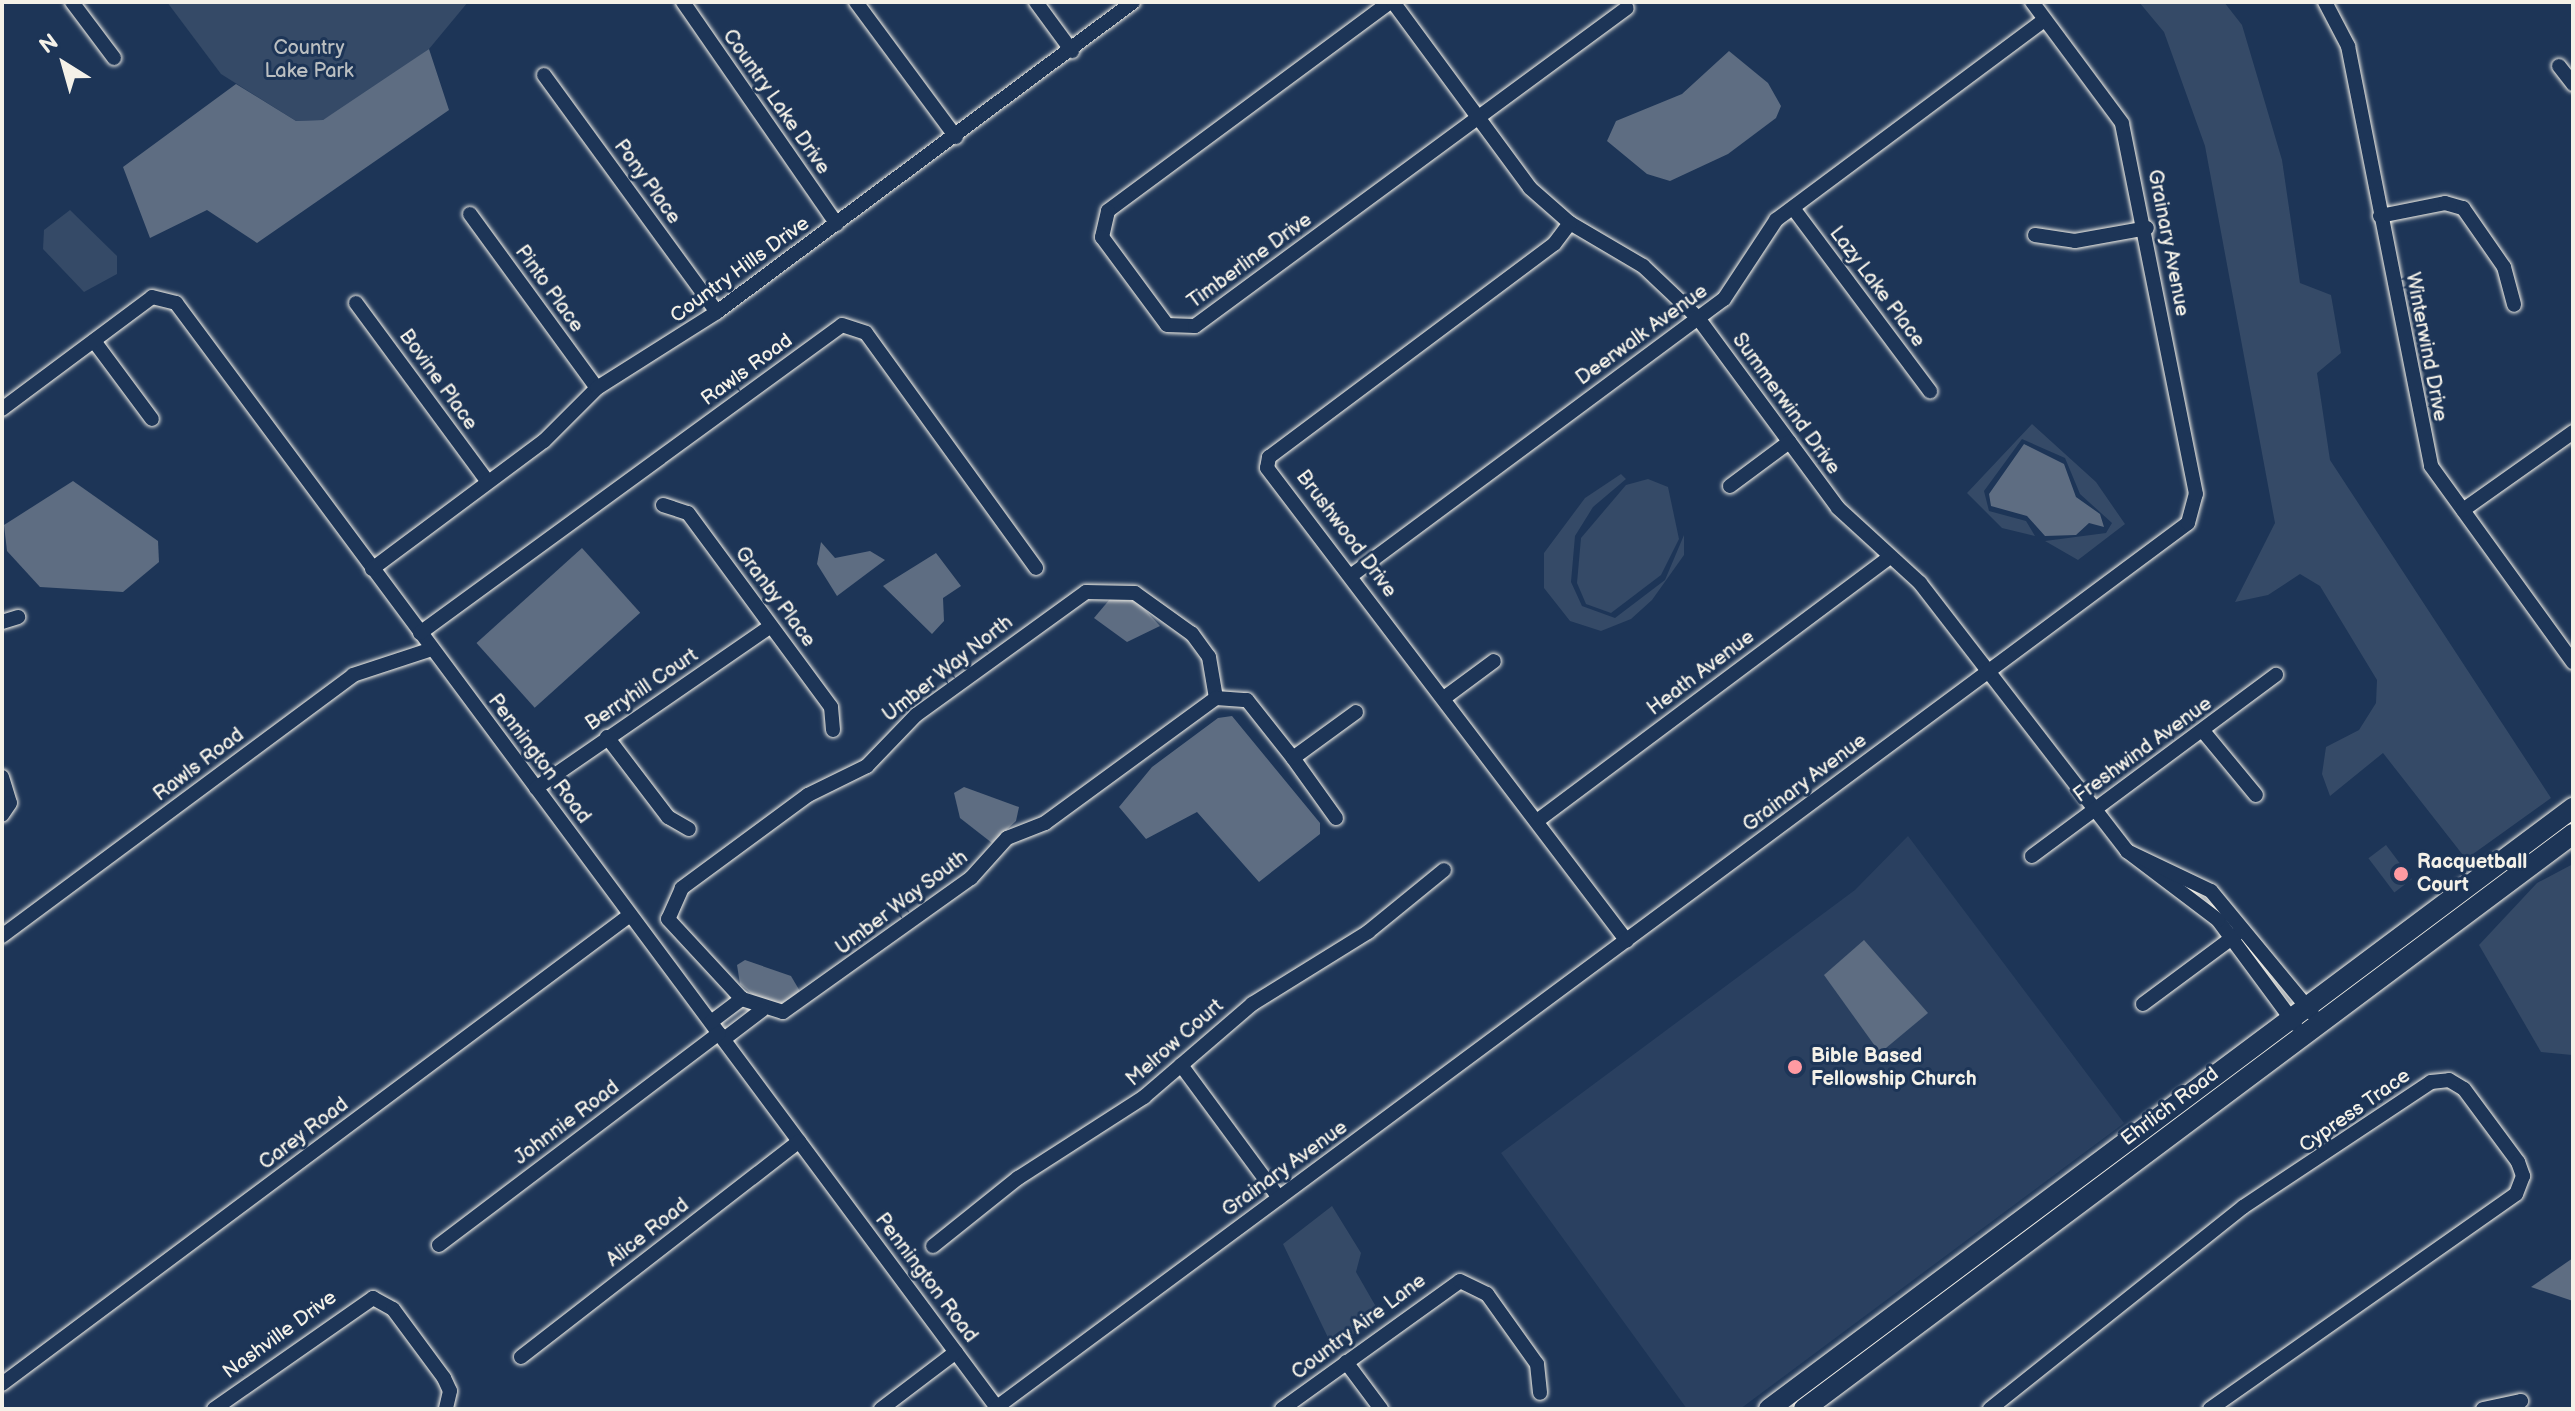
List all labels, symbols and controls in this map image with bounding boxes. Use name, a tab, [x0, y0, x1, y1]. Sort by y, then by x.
north arrow	[24, 24, 104, 104]
street label: Country Lake Drive	[717, 24, 835, 180]
text: N	[35, 29, 64, 60]
park label: Country Lake Park	[264, 37, 354, 84]
street label: Pony Place	[608, 135, 686, 229]
street label: Grainary Avenue	[2142, 167, 2194, 319]
street label: Timberline Drive	[1183, 208, 1317, 314]
street label: Country Hills Drive	[665, 211, 815, 329]
street label: Lazy Lake Place	[1824, 222, 1930, 352]
street label: Pinto Place	[509, 241, 589, 337]
street label: Winterwind Drive	[2400, 271, 2452, 423]
street label: Deerwalk Avenue	[1572, 279, 1712, 391]
street label: Bovine Place	[393, 325, 483, 435]
street label: Rawls Road	[697, 329, 797, 411]
street label: Summerwind Drive	[1727, 329, 1845, 479]
street label: Brushwood Drive	[1290, 466, 1402, 602]
street label: Granby Place	[729, 542, 821, 652]
street label: Umber Way North	[877, 610, 1019, 728]
street label: Heath Avenue	[1643, 625, 1759, 721]
street label: Berryhill Court	[581, 644, 703, 736]
street label: Pennington Road	[483, 690, 595, 828]
street label: Freshwind Avenue	[2069, 692, 2217, 808]
street label: Rawls Road	[149, 723, 249, 807]
street label: Grainary Avenue	[1738, 728, 1872, 838]
street label: Umber Way South	[830, 845, 974, 961]
place label: Racquetball Court	[2417, 850, 2527, 897]
marker: Racquetball Court	[2392, 865, 2410, 883]
street label: Melrow Court	[1122, 994, 1228, 1092]
place label: Bible Based Fellowship Church	[1811, 1044, 1977, 1091]
marker: Bible Based Fellowship Church	[1786, 1058, 1804, 1076]
street label: Ehrlich Road	[2116, 1062, 2224, 1152]
street label: Cypress Trace	[2295, 1064, 2415, 1158]
street label: Johnnie Road	[510, 1076, 624, 1170]
street label: Carey Road	[254, 1092, 354, 1176]
street label: Grainary Avenue	[1217, 1115, 1353, 1223]
street label: Alice Road	[602, 1193, 694, 1273]
street label: Pennington Road	[870, 1209, 982, 1347]
street label: Country Aire Lane	[1287, 1268, 1431, 1386]
street label: Nashville Drive	[218, 1286, 342, 1384]

